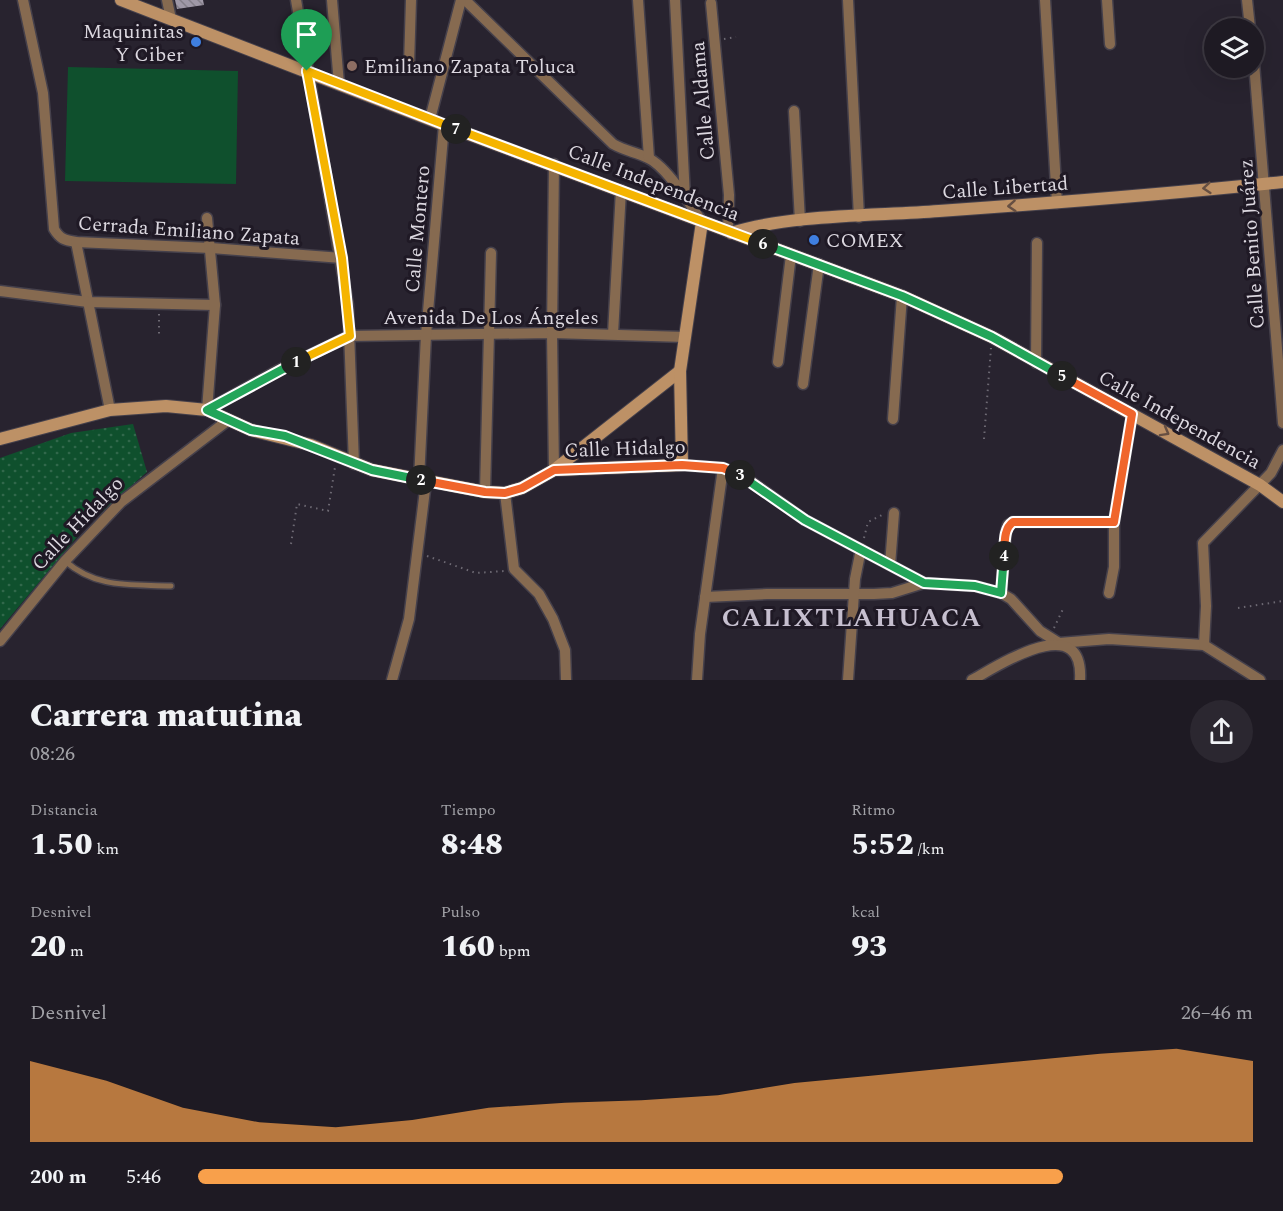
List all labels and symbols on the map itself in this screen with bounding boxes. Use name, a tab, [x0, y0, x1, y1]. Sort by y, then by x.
pin	[281, 9, 332, 71]
place label: Maquinitas Y Ciber	[83, 17, 184, 70]
marker: Maquinitas Y Ciber	[189, 35, 203, 49]
street label: Calle Aldama	[683, 40, 723, 162]
place label: Emiliano Zapata Toluca	[364, 52, 575, 82]
marker: Emiliano Zapata Toluca	[345, 59, 359, 73]
pin: 7	[441, 114, 471, 144]
street label: Calle Independencia	[563, 136, 744, 230]
street label: Calle Benito Juárez	[1231, 158, 1273, 330]
street label: Calle Montero	[397, 164, 439, 294]
street label: Calle Libertad	[941, 169, 1069, 207]
one-way arrow	[1202, 181, 1211, 194]
one-way arrow	[1008, 199, 1017, 212]
street label: Cerrada Emiliano Zapata	[77, 208, 301, 254]
place label: COMEX	[826, 226, 904, 256]
pin: 6	[748, 229, 778, 259]
marker: COMEX	[807, 233, 821, 247]
street label: Avenida De Los Ángeles	[383, 303, 599, 333]
pin: 1	[281, 347, 311, 377]
pin: 5	[1047, 361, 1077, 391]
street label: Calle Independencia	[1093, 363, 1266, 477]
one-way arrow	[1159, 425, 1169, 436]
street label: Calle Hidalgo	[564, 432, 686, 466]
pin: 3	[725, 460, 755, 490]
pin: 2	[406, 465, 436, 495]
street label: Calle Hidalgo	[25, 470, 131, 578]
pin: 4	[989, 541, 1019, 571]
district label: CALIXTLAHUACA	[722, 598, 982, 638]

